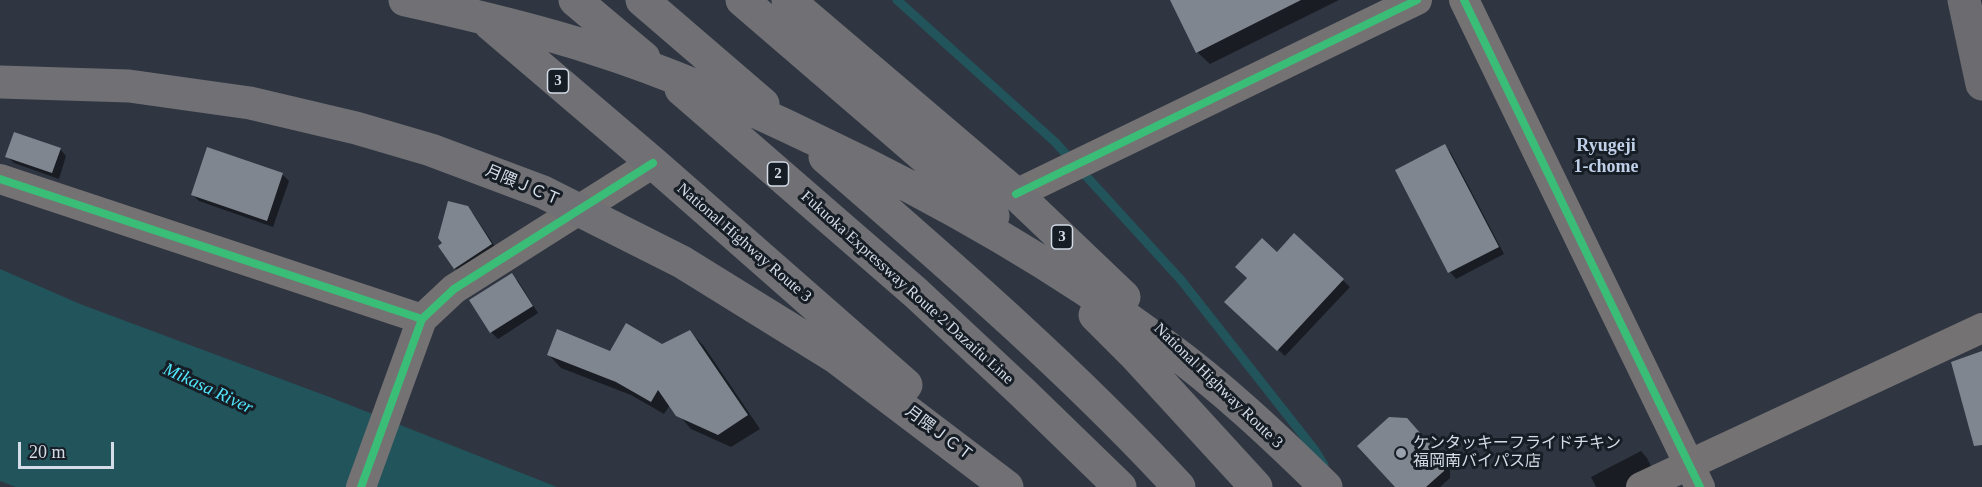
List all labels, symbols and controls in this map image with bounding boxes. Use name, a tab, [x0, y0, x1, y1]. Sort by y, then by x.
road number: 3	[548, 69, 568, 93]
district label: Ryugeji 1-chome	[1574, 135, 1638, 178]
street label: 月隈ＪＣＴ	[482, 162, 564, 210]
road number: 2	[768, 162, 788, 186]
street label: National Highway Route 3	[673, 179, 815, 307]
street label: Fukuoka Expressway Route 2 Dazaifu Line	[797, 187, 1017, 389]
road number: 3	[1052, 225, 1072, 249]
street label: National Highway Route 3	[1149, 319, 1287, 453]
water label: Mikasa River	[160, 359, 256, 419]
street label: 月隈ＪＣＴ	[901, 402, 977, 466]
scale bar	[21, 430, 117, 468]
place label: ケンタッキーフライドチキン 福岡南バイパス店	[1413, 434, 1621, 472]
text: 20 m	[29, 442, 66, 462]
marker: ケンタッキーフライドチキン 福岡南バイパス店	[1394, 446, 1408, 460]

